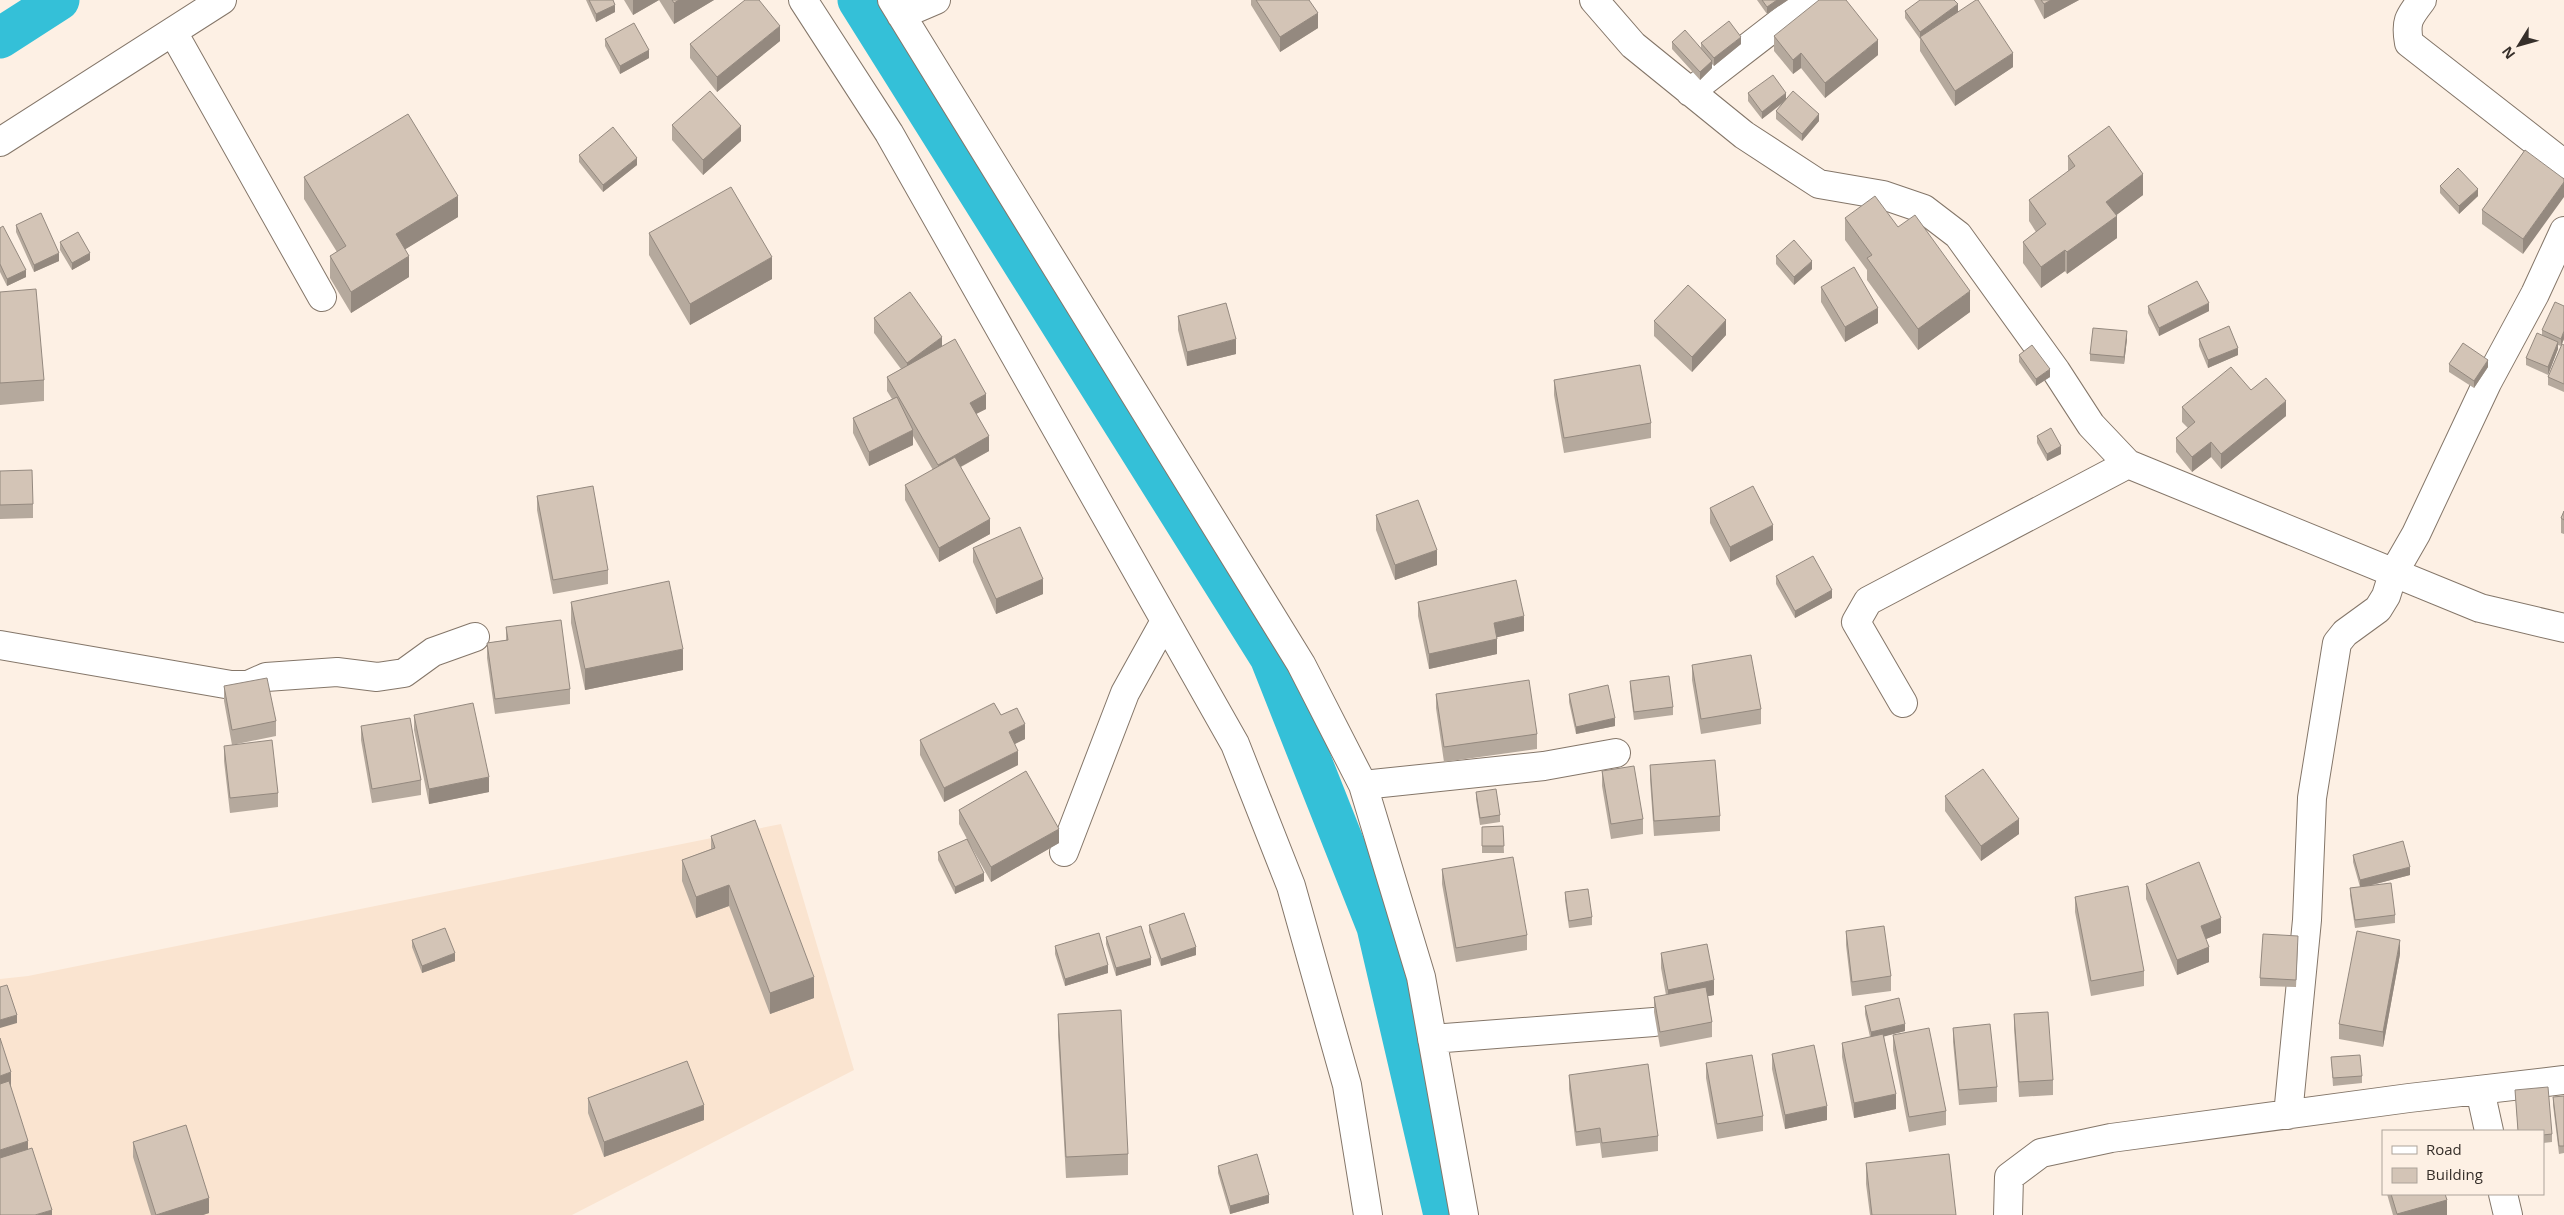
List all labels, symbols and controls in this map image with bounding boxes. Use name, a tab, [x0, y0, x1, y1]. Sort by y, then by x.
north arrow	[2494, 20, 2544, 70]
text: N	[2497, 43, 2519, 63]
legend	[2382, 1130, 2544, 1195]
text: Road	[2426, 1139, 2462, 1159]
text: Building	[2426, 1164, 2483, 1184]

